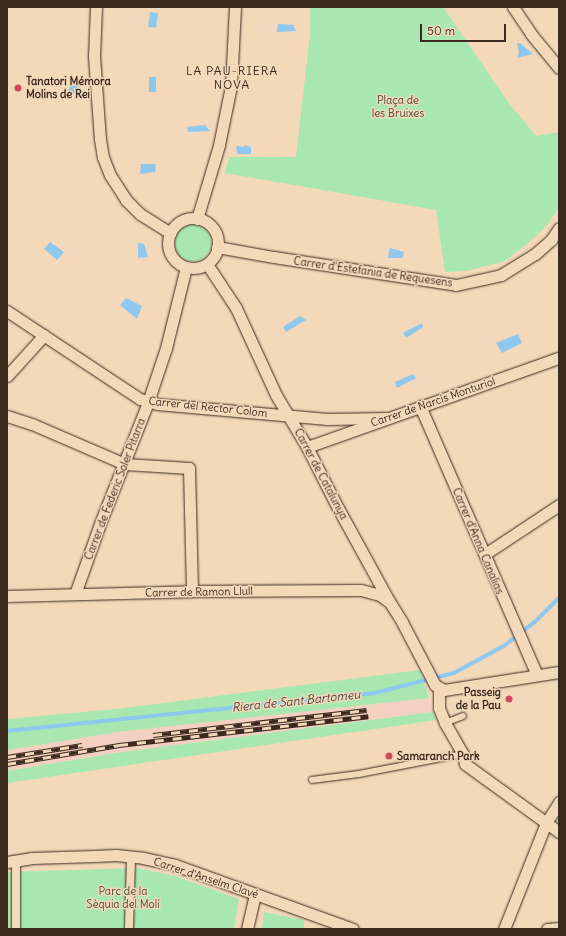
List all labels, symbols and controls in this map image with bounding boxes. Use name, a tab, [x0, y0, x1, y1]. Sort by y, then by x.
scale bar	[422, 16, 508, 42]
text: 50 m	[427, 23, 455, 38]
district label: LA PAU-RIERA NOVA	[186, 64, 278, 92]
place label: Tanatori Mémora Molins de Rei	[26, 75, 111, 101]
marker: Tanatori Mémora Molins de Rei	[13, 83, 23, 93]
park label: Plaça de les Bruixes	[372, 94, 424, 120]
street label: Carrer d'Estefania de Requesens	[293, 254, 453, 290]
street label: Carrer de Narcís Monturiol	[369, 374, 497, 430]
street label: Carrer del Rector Colom	[148, 394, 268, 420]
street label: Carrer de Federic Soler Pitarra	[82, 416, 148, 562]
street label: Carrer de Catalunya	[291, 426, 351, 522]
street label: Carrer d'Anna Canalias	[450, 486, 506, 596]
street label: Carrer de Ramon Llull	[145, 584, 253, 600]
place label: Passeig de la Pau	[456, 686, 501, 712]
water label: Riera de Sant Bartomeu	[231, 687, 361, 715]
marker: Passeig de la Pau	[504, 694, 514, 704]
place label: Samaranch Park	[397, 749, 480, 763]
marker: Samaranch Park	[384, 751, 394, 761]
street label: Carrer d'Anselm Clavé	[152, 855, 260, 901]
park label: Parc de la Sèquia del Molí	[86, 885, 160, 911]

